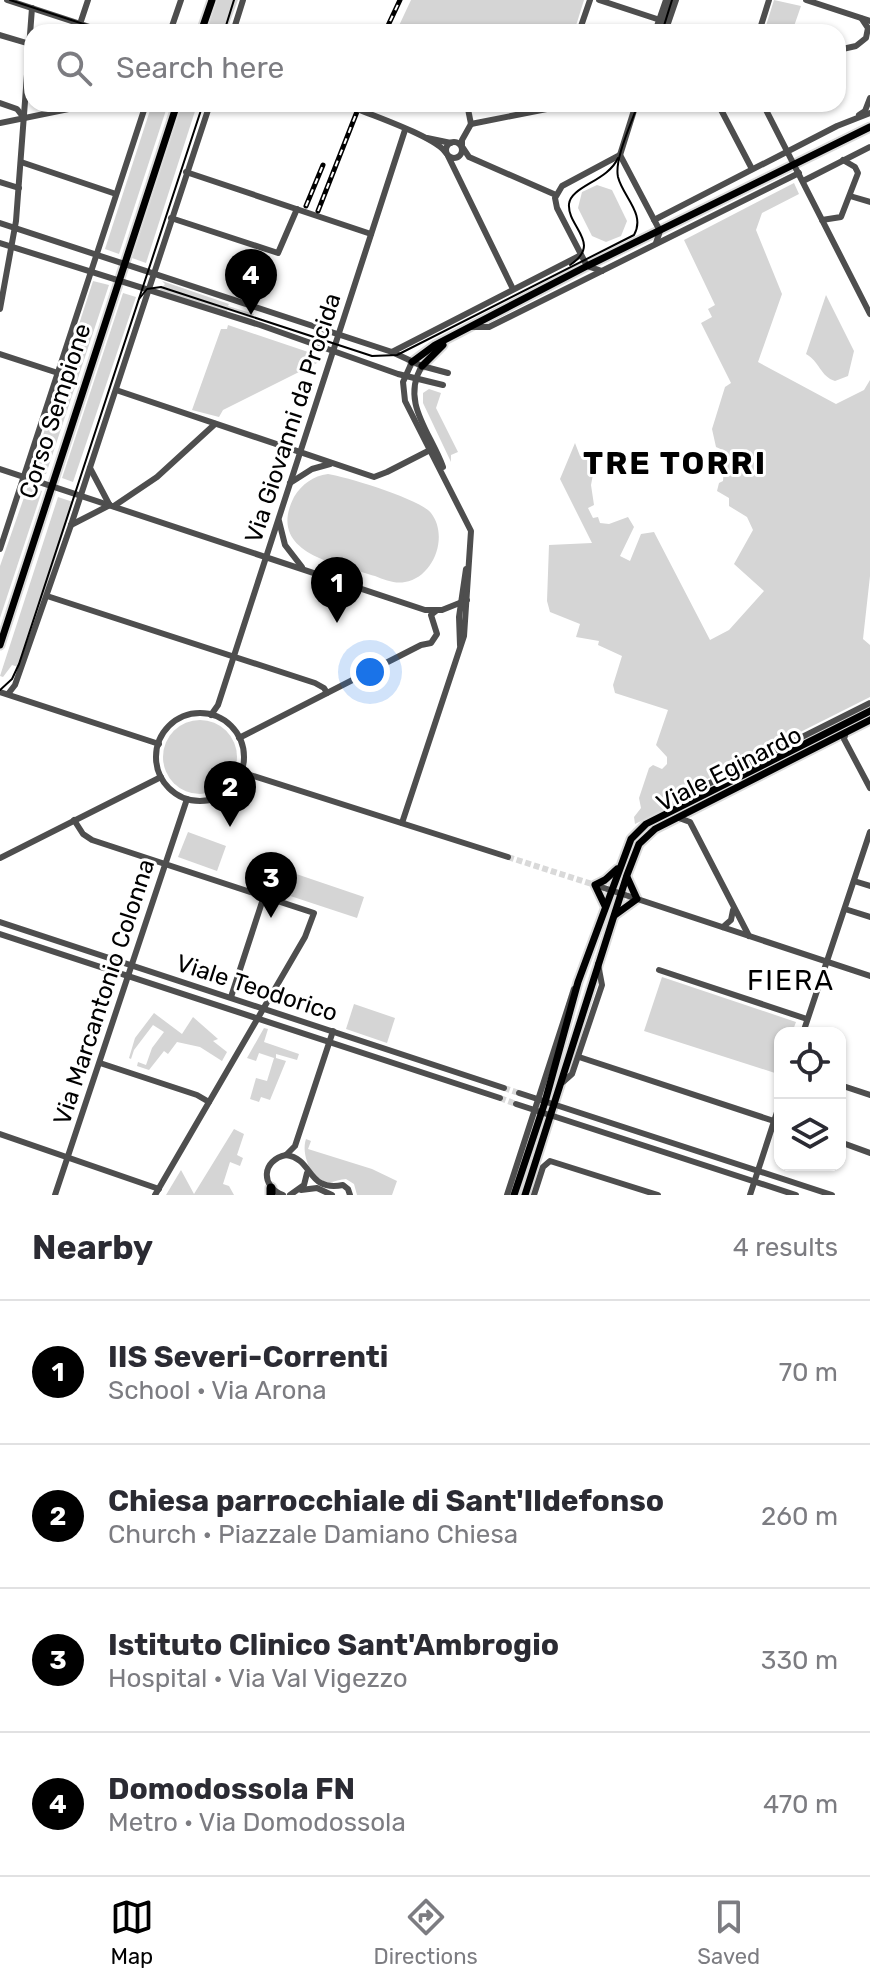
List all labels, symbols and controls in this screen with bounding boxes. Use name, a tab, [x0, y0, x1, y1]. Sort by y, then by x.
search box	[24, 24, 846, 112]
icon: search	[52, 46, 96, 90]
text: Search here	[116, 50, 284, 86]
pin: 4	[225, 249, 277, 315]
street label: Via Giovanni da Procida	[239, 290, 347, 546]
street label: Corso Sempione	[14, 320, 96, 502]
district label: TRE TORRI	[583, 444, 767, 482]
pin: 1	[311, 557, 363, 623]
your location	[350, 652, 390, 692]
street label: Viale Eginardo	[652, 720, 806, 818]
pin: 2	[204, 761, 256, 827]
pin: 3	[245, 852, 297, 918]
street label: Via Marcantonio Colonna	[48, 856, 160, 1128]
street label: Viale Teodorico	[173, 949, 341, 1027]
district label: FIERA	[747, 964, 835, 997]
map controls	[774, 1027, 846, 1171]
button: locate	[774, 1027, 846, 1099]
button: layers	[774, 1099, 846, 1171]
text: Nearby	[32, 1227, 153, 1268]
text: 4 results	[733, 1232, 838, 1263]
text: IIS Severi-Correnti	[108, 1339, 388, 1375]
text: 1	[52, 1357, 64, 1388]
text: 70 m	[779, 1357, 838, 1388]
text: School · Via Arona	[108, 1375, 327, 1406]
text: Chiesa parrocchiale di Sant'Ildefonso	[108, 1483, 664, 1519]
text: 2	[50, 1501, 66, 1532]
text: 260 m	[761, 1501, 838, 1532]
text: Church · Piazzale Damiano Chiesa	[108, 1519, 518, 1550]
text: Istituto Clinico Sant'Ambrogio	[108, 1627, 559, 1663]
text: 3	[49, 1645, 67, 1676]
text: 330 m	[761, 1645, 838, 1676]
text: Hospital · Via Val Vigezzo	[108, 1663, 408, 1694]
text: Domodossola FN	[108, 1771, 355, 1807]
text: 4	[49, 1789, 67, 1820]
text: 470 m	[763, 1789, 838, 1820]
text: Metro · Via Domodossola	[108, 1807, 406, 1838]
tab: Map	[110, 1895, 154, 1970]
tab: Directions	[373, 1895, 478, 1970]
tab: Saved	[697, 1895, 760, 1970]

